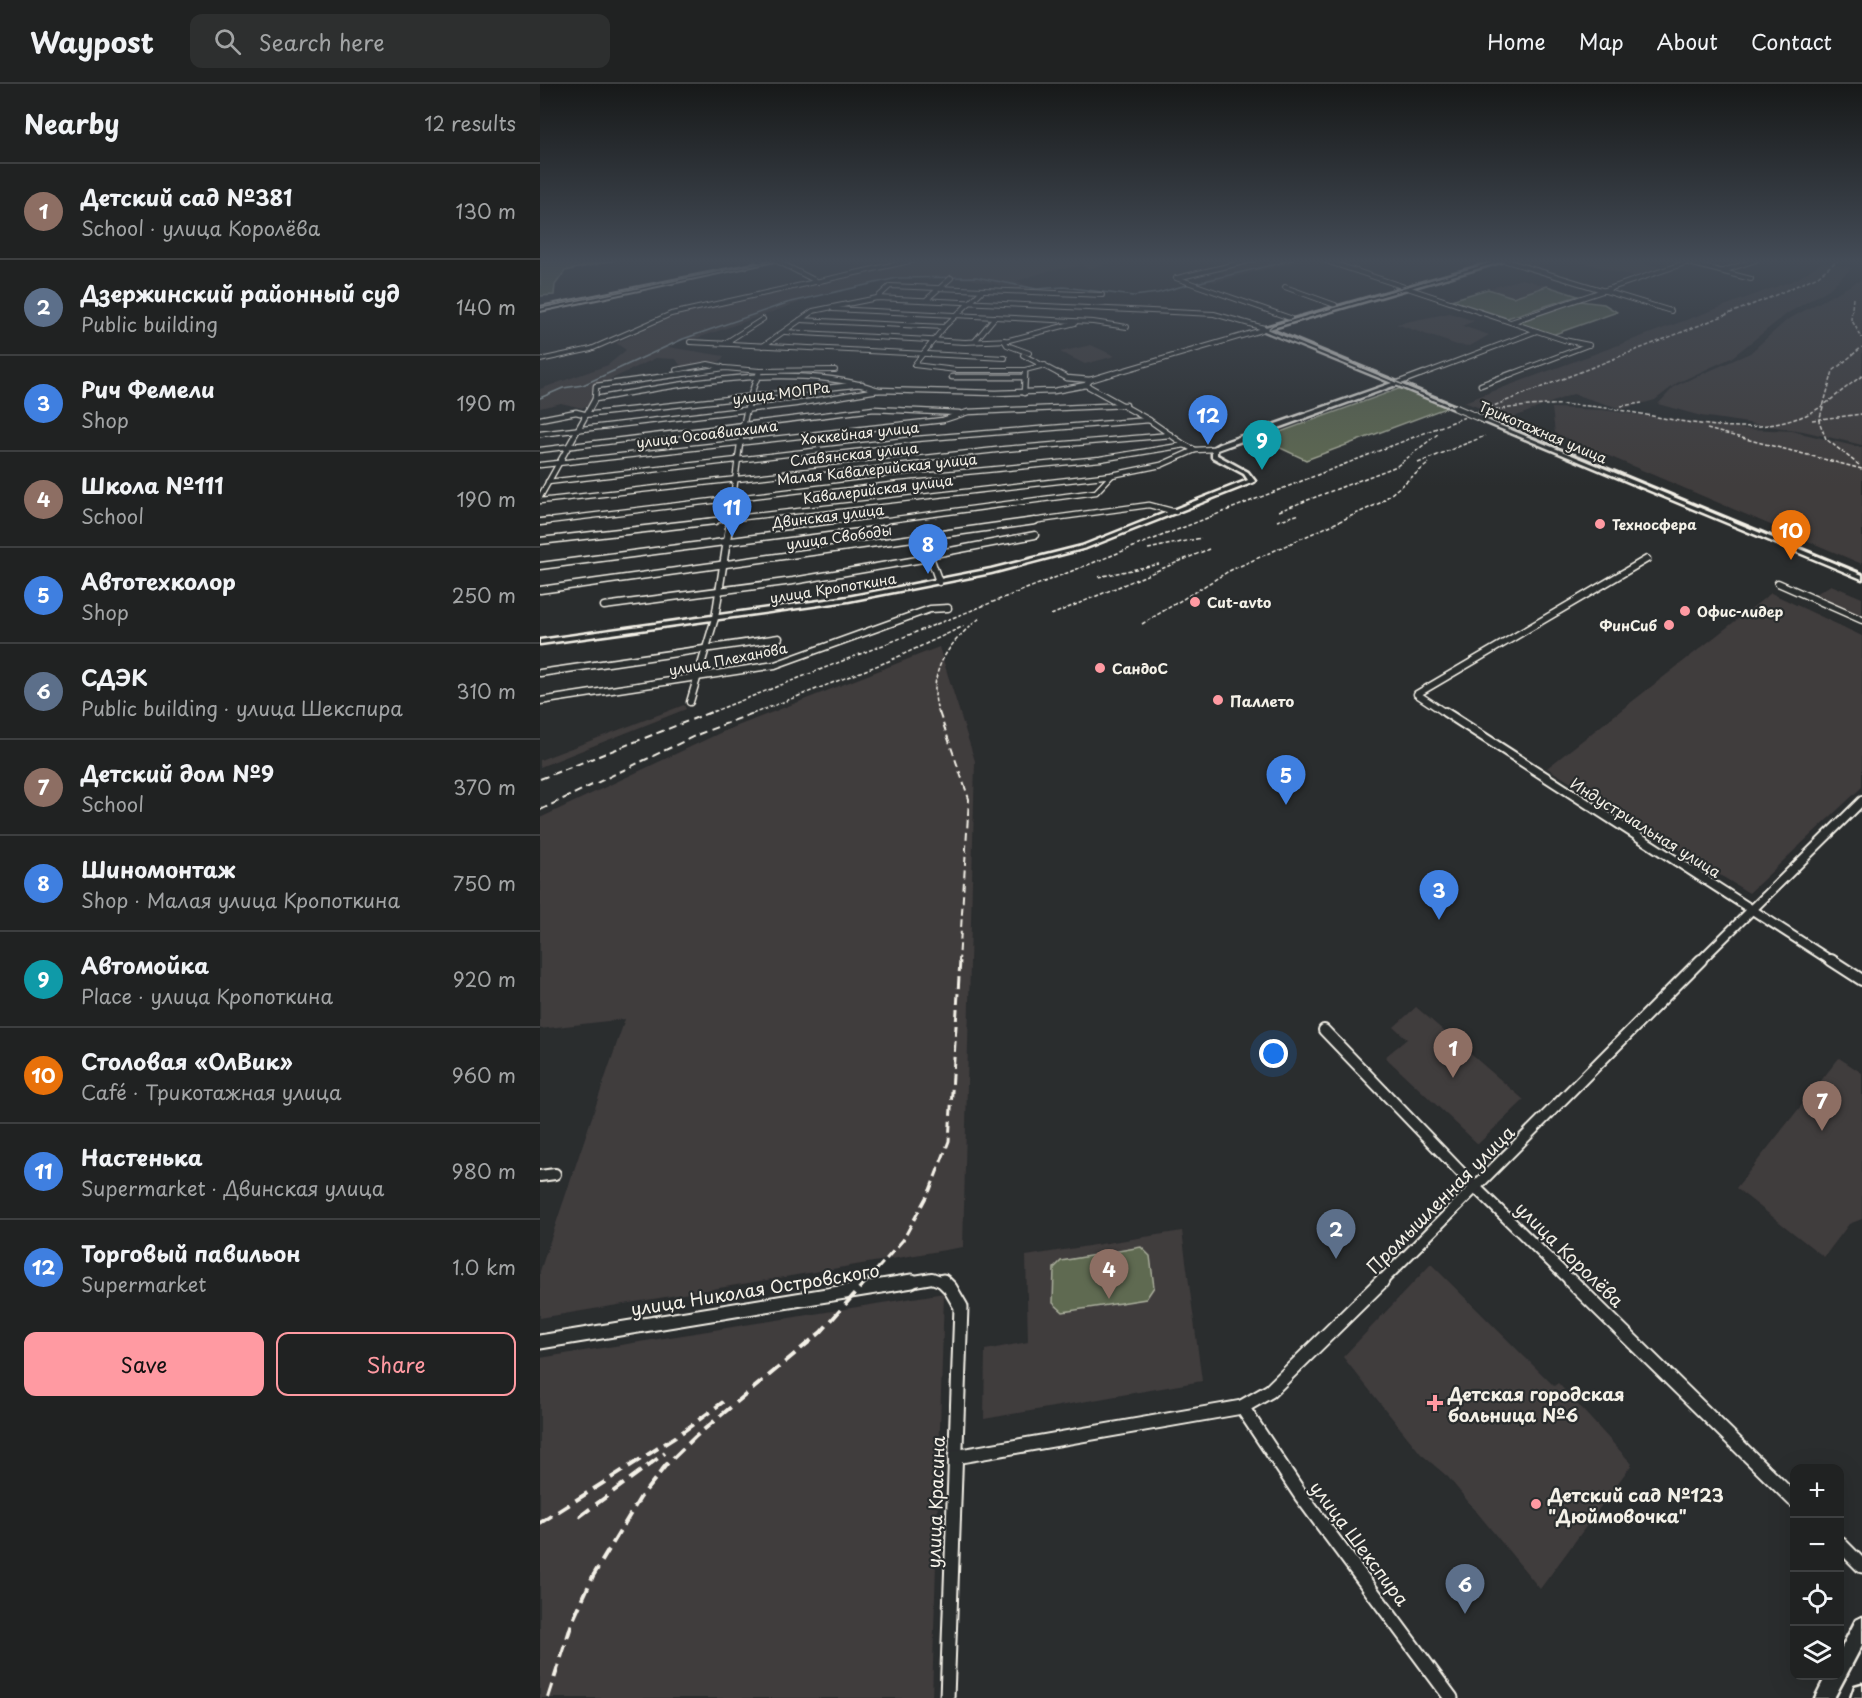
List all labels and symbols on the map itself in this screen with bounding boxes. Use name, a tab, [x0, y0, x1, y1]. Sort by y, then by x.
street label: улица МОПРа	[731, 377, 831, 409]
street label: Трикотажная улица	[1476, 395, 1611, 469]
pin: 12	[1188, 396, 1228, 445]
street label: улица Осоавиахима	[635, 415, 779, 453]
street label: Хоккейная улица	[800, 416, 920, 450]
pin: 9	[1242, 420, 1282, 470]
street label: Славянская улица	[789, 437, 919, 471]
street label: Малая Кавалерийская улица	[776, 450, 978, 488]
street label: Кавалерийская улица	[802, 471, 954, 507]
pin: 11	[712, 488, 752, 537]
street label: Двинская улица	[770, 499, 885, 533]
pin: 10	[1772, 510, 1810, 560]
place label: Техносфера	[1612, 514, 1697, 535]
marker: Техносфера	[1593, 517, 1607, 531]
street label: улица Свободы	[785, 519, 893, 555]
pin: 8	[908, 524, 948, 574]
street label: улица Кропоткина	[768, 568, 898, 608]
place label: Cut-avto	[1207, 592, 1271, 613]
marker: Cut-avto	[1188, 595, 1202, 609]
place label: Офис-лидер	[1697, 601, 1784, 622]
marker: Офис-лидер	[1678, 604, 1692, 618]
place label: ФинСиб	[1600, 615, 1658, 636]
marker: ФинСиб	[1662, 618, 1676, 632]
street label: улица Плеханова	[667, 637, 789, 681]
place label: СандоС	[1112, 658, 1168, 679]
marker: СандоС	[1093, 661, 1107, 675]
place label: Паллето	[1230, 689, 1294, 712]
marker: Паллето	[1211, 693, 1225, 707]
pin: 5	[1266, 756, 1306, 805]
street label: Индустриальная улица	[1566, 771, 1726, 883]
pin: 3	[1420, 870, 1458, 920]
pin: 1	[1434, 1028, 1472, 1078]
your location	[1259, 1039, 1288, 1068]
pin: 7	[1802, 1082, 1842, 1131]
street label: Промышленная улица	[1360, 1118, 1521, 1279]
street label: улица Королёва	[1510, 1195, 1631, 1314]
pin: 2	[1316, 1210, 1356, 1259]
pin: 4	[1090, 1250, 1128, 1299]
street label: улица Николая Островского	[629, 1256, 881, 1322]
place label: Детская городская больница №6	[1447, 1380, 1625, 1428]
marker: Детская городская больница №6	[1426, 1394, 1444, 1412]
street label: улица Красина	[919, 1435, 951, 1569]
street label: улица Шекспира	[1304, 1475, 1416, 1612]
place label: Детский сад №123 "Дюймовочка"	[1547, 1481, 1724, 1529]
marker: Детский сад №123 "Дюймовочка"	[1529, 1497, 1543, 1511]
pin: 6	[1446, 1564, 1484, 1614]

